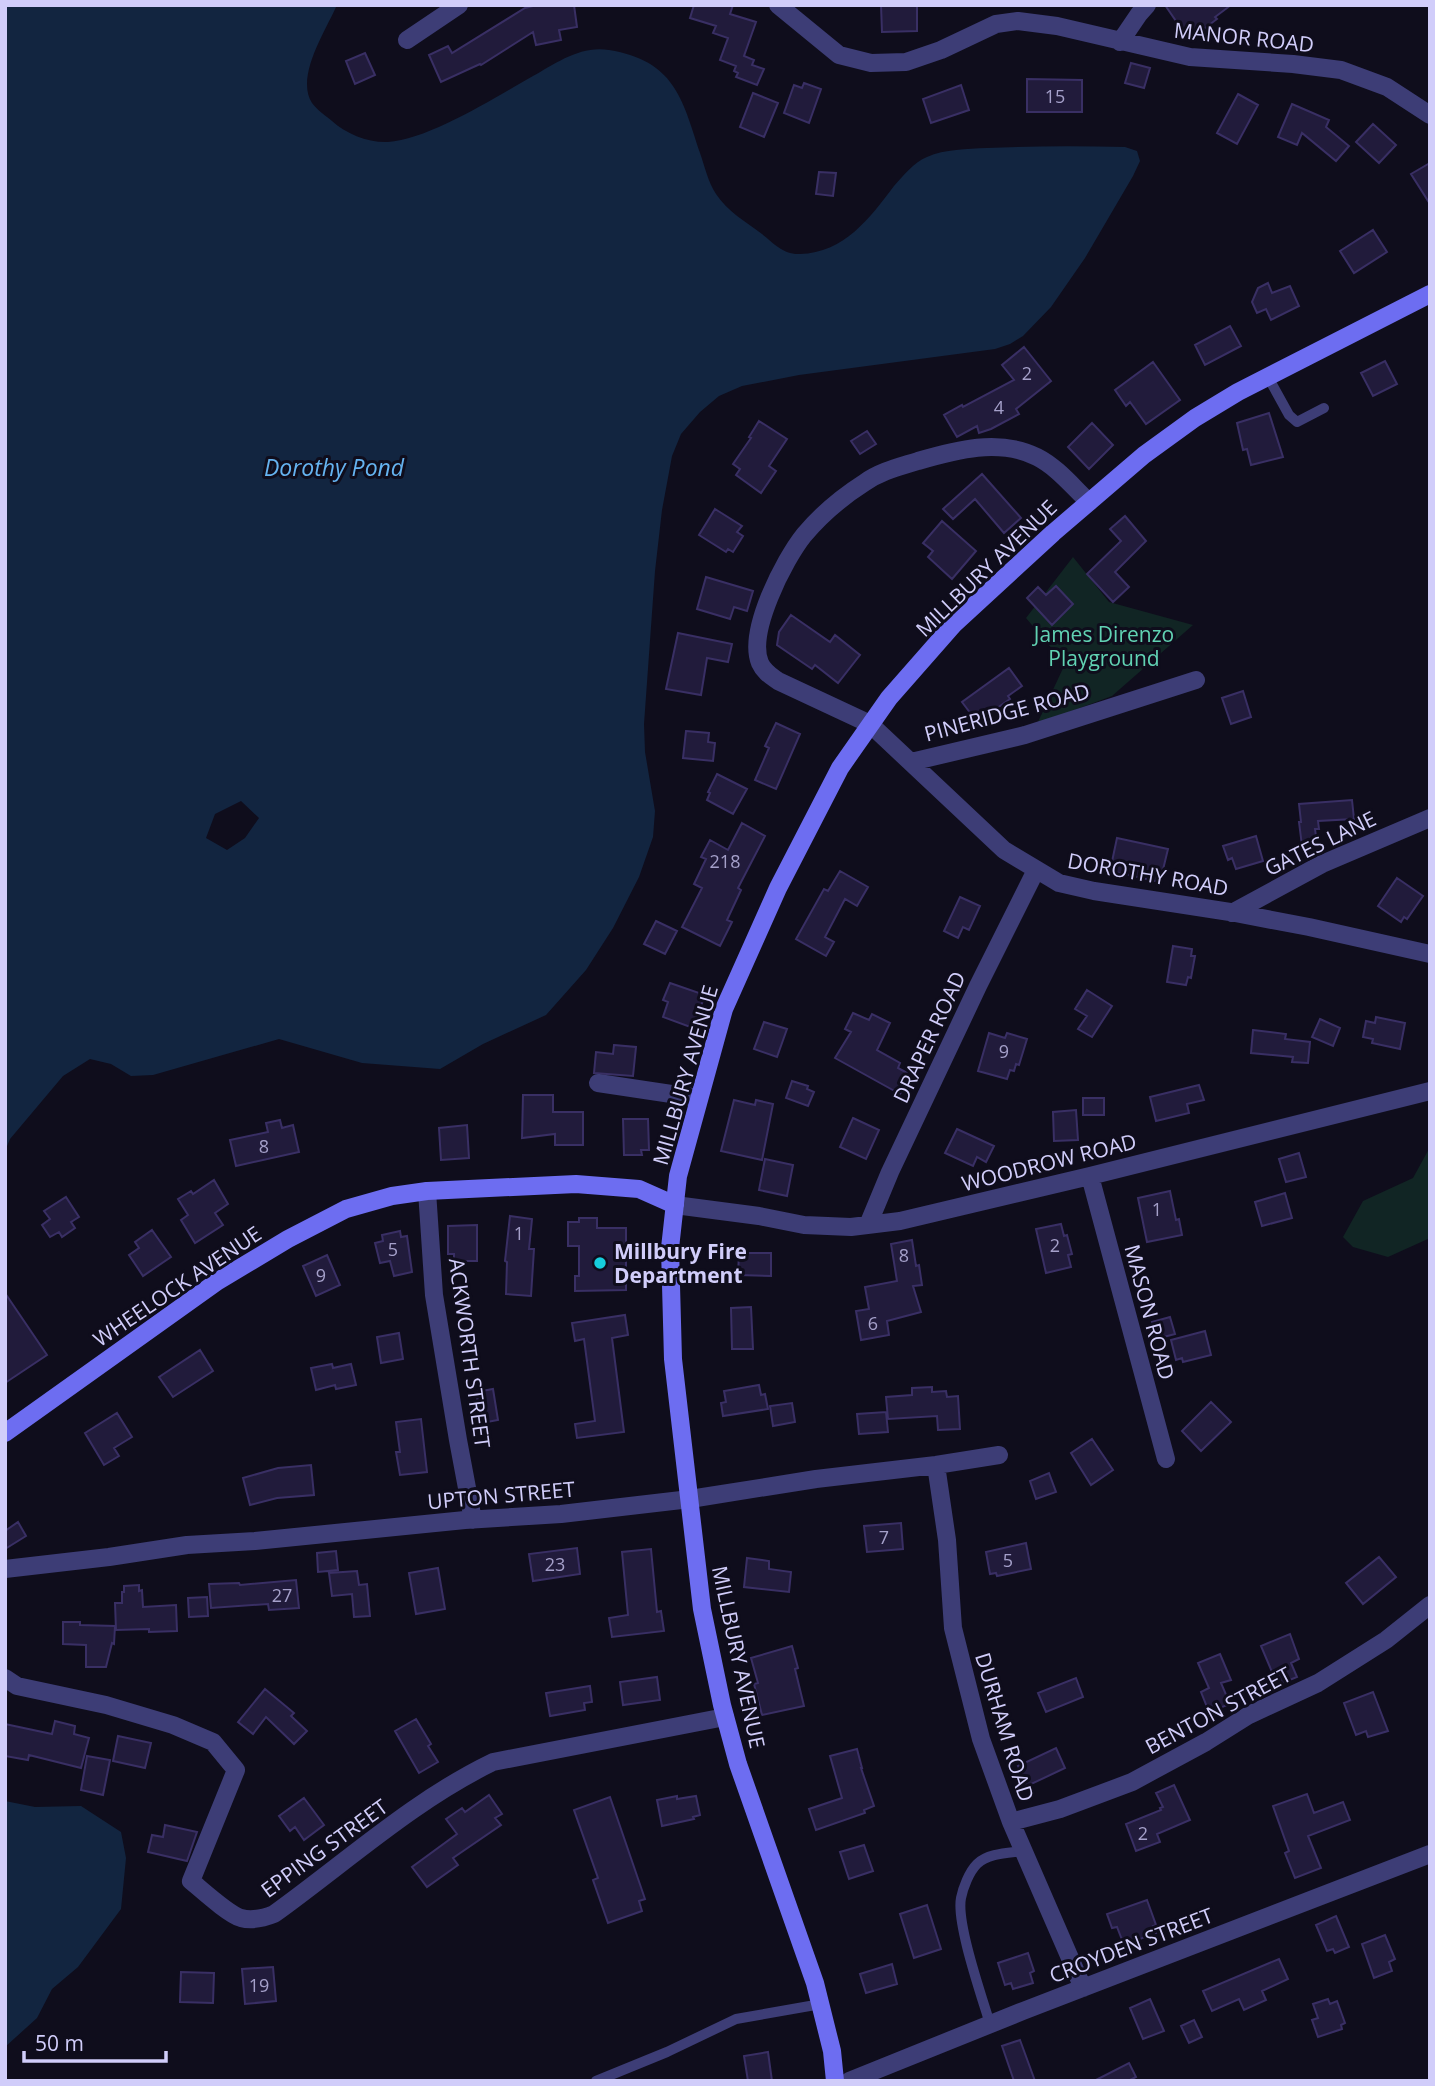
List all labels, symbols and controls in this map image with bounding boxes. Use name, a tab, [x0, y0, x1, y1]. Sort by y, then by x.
street label: MANOR ROAD	[1173, 16, 1315, 58]
house number: 15	[1045, 84, 1065, 108]
house number: 2	[1022, 361, 1032, 385]
house number: 4	[994, 395, 1004, 419]
water label: Dorothy Pond	[264, 451, 405, 483]
street label: MILLBURY AVENUE	[909, 493, 1063, 643]
park label: James Direnzo Playground	[1032, 620, 1174, 672]
street label: PINERIDGE ROAD	[921, 676, 1093, 748]
street label: GATES LANE	[1260, 804, 1380, 882]
street label: DOROTHY ROAD	[1065, 846, 1231, 902]
house number: 218	[710, 849, 740, 873]
street label: DRAPER ROAD	[886, 967, 972, 1107]
street label: MILLBURY AVENUE	[646, 982, 724, 1168]
house number: 9	[999, 1039, 1009, 1063]
street label: WOODROW ROAD	[959, 1127, 1139, 1197]
house number: 8	[259, 1134, 269, 1158]
house number: 1	[1152, 1197, 1162, 1221]
street label: WHEELOCK AVENUE	[87, 1219, 267, 1353]
house number: 1	[514, 1221, 524, 1245]
house number: 2	[1050, 1233, 1060, 1257]
house number: 5	[388, 1237, 398, 1261]
place label: Millbury Fire Department	[614, 1237, 747, 1289]
street label: MASON ROAD	[1118, 1241, 1182, 1383]
house number: 8	[899, 1243, 909, 1267]
marker: Millbury Fire Department	[592, 1255, 608, 1271]
street label: ACKWORTH STREET	[443, 1256, 497, 1450]
house number: 9	[316, 1263, 326, 1287]
house number: 6	[868, 1311, 878, 1335]
street label: UPTON STREET	[426, 1475, 576, 1515]
house number: 7	[879, 1525, 889, 1549]
house number: 5	[1003, 1548, 1013, 1572]
house number: 23	[545, 1552, 565, 1576]
street label: MILLBURY AVENUE	[706, 1563, 772, 1751]
house number: 27	[272, 1583, 292, 1607]
street label: DURHAM ROAD	[969, 1649, 1041, 1805]
street label: BENTON STREET	[1140, 1660, 1296, 1760]
street label: EPPING STREET	[255, 1792, 393, 1903]
house number: 2	[1138, 1821, 1148, 1845]
street label: CROYDEN STREET	[1045, 1901, 1217, 1989]
house number: 19	[249, 1973, 269, 1997]
scale bar	[24, 2020, 166, 2064]
text: 50 m	[35, 2029, 84, 2057]

